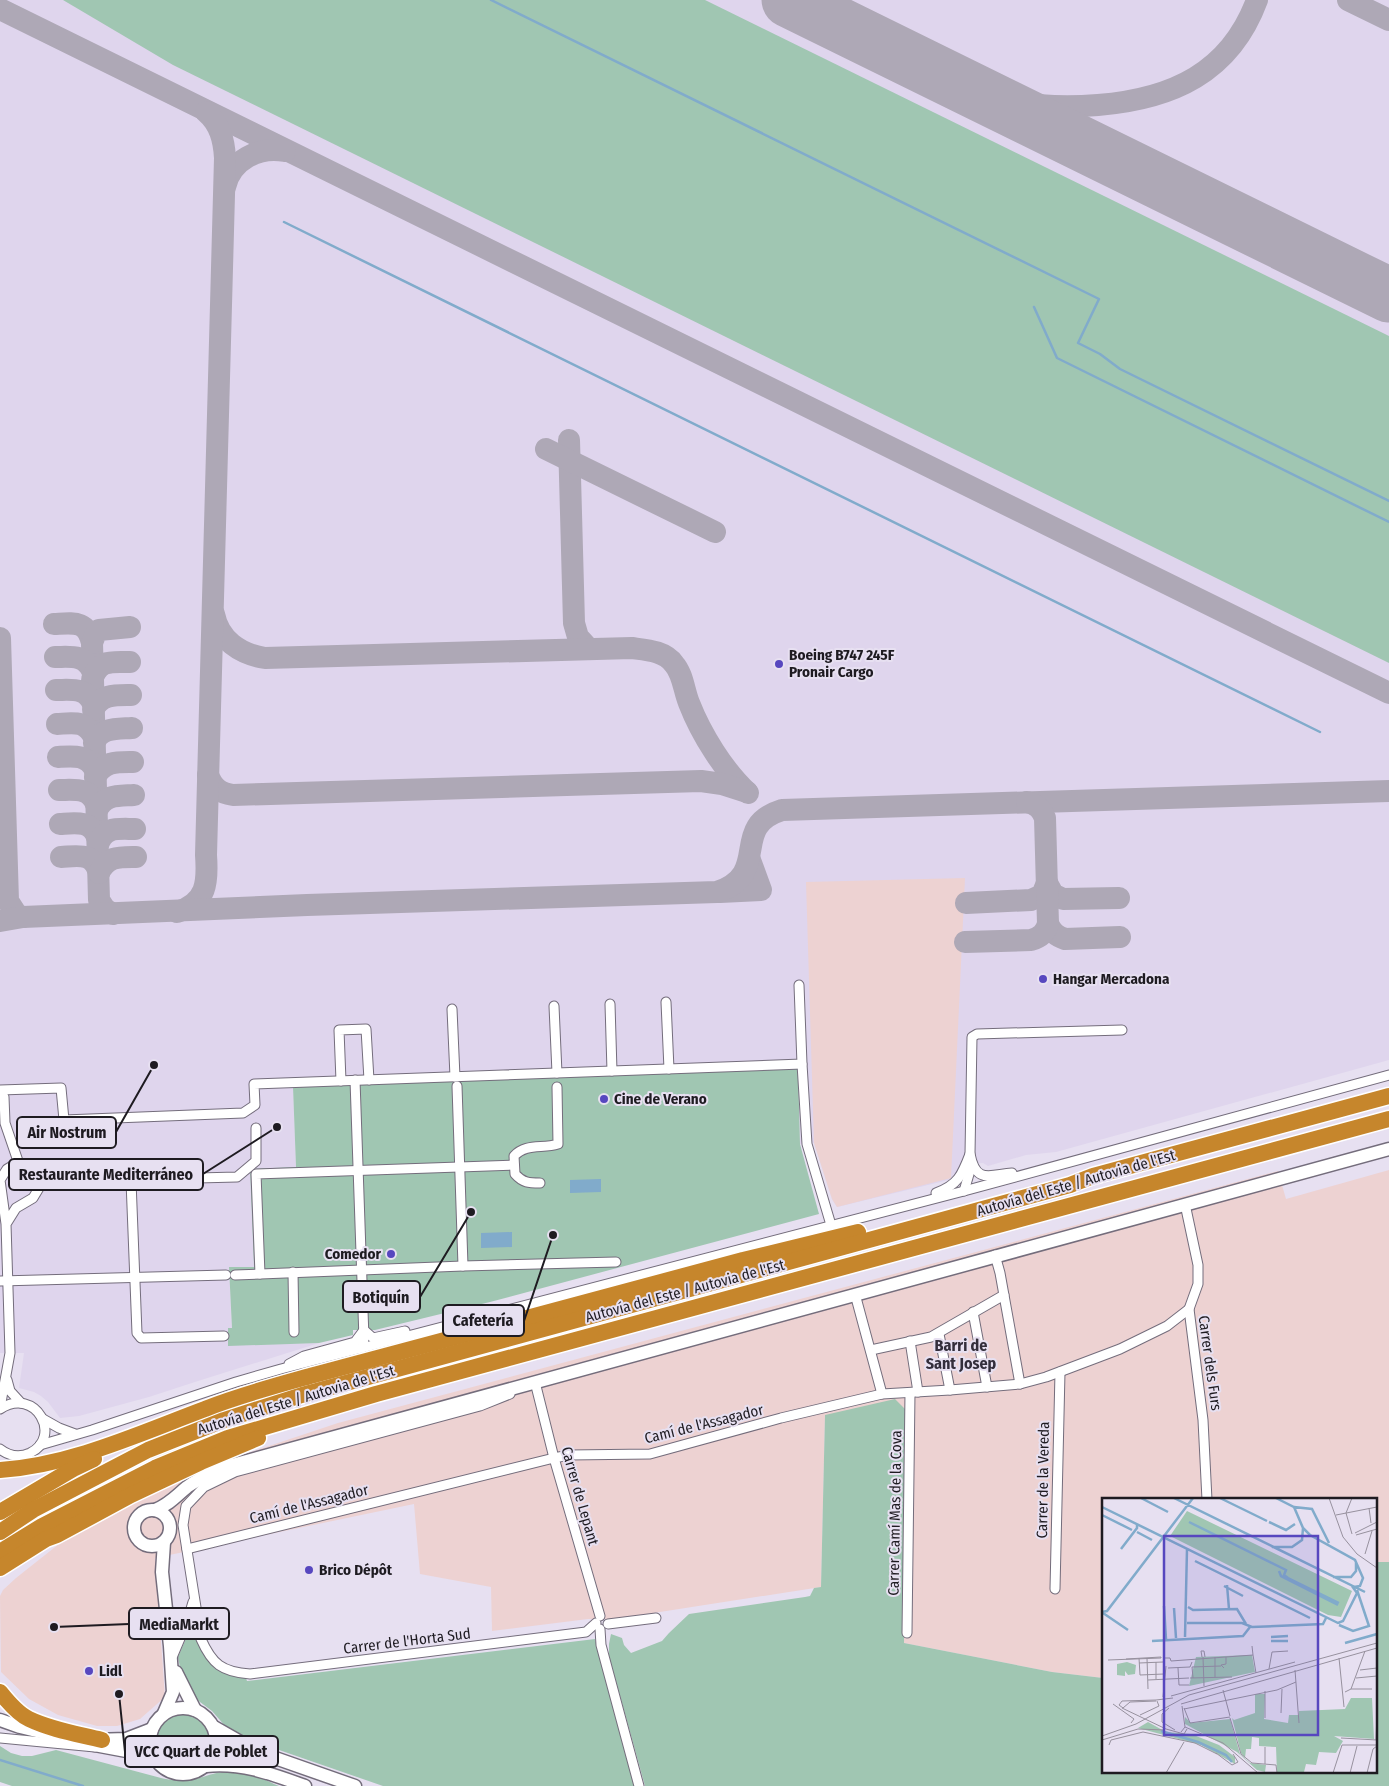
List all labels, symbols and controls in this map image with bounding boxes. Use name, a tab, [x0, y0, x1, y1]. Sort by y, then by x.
place label: Boeing B747 245F Pronair Cargo	[789, 646, 895, 681]
marker: Boeing B747 245F Pronair Cargo	[773, 658, 785, 670]
place label: Hangar Mercadona	[1053, 970, 1170, 988]
marker: Hangar Mercadona	[1037, 973, 1049, 985]
place label: Cine de Verano	[614, 1090, 707, 1108]
marker: Cine de Verano	[598, 1093, 610, 1105]
callout: Air Nostrum	[17, 1117, 116, 1148]
text: Air Nostrum	[26, 1123, 107, 1142]
street label: Autovía del Este / Autovia de l'Est	[975, 1146, 1177, 1220]
callout: Restaurante Mediterráneo	[9, 1159, 203, 1190]
text: Restaurante Mediterráneo	[19, 1165, 194, 1184]
place label: Comedor	[325, 1245, 382, 1263]
marker: Comedor	[385, 1248, 397, 1260]
street label: Autovía del Este / Autovia de l'Est	[583, 1256, 787, 1326]
callout: Botiquín	[343, 1281, 420, 1312]
text: Botiquín	[353, 1288, 409, 1307]
callout: Cafetería	[443, 1305, 524, 1336]
text: Cafetería	[453, 1311, 513, 1330]
street label: Carrer dels Furs	[1194, 1314, 1226, 1412]
district label: Barri de Sant Josep	[926, 1336, 997, 1373]
street label: Autovía del Este / Autovia de l'Est	[195, 1361, 397, 1439]
street label: Camí de l'Assagador	[643, 1400, 766, 1447]
street label: Carrer de la Vereda	[1033, 1421, 1053, 1539]
street label: Carrer Camí Mas de la Cova	[885, 1430, 905, 1596]
street label: Carrer de Lepant	[557, 1445, 603, 1547]
street label: Camí de l'Assagador	[248, 1480, 371, 1527]
inset map	[1102, 1498, 1376, 1774]
place label: Brico Dépôt	[319, 1561, 393, 1579]
marker: Brico Dépôt	[303, 1564, 315, 1576]
callout: MediaMarkt	[129, 1608, 229, 1639]
text: MediaMarkt	[139, 1615, 219, 1634]
street label: Carrer de l'Horta Sud	[342, 1624, 472, 1658]
place label: Lidl	[99, 1662, 123, 1680]
marker: Lidl	[83, 1665, 95, 1677]
callout: VCC Quart de Poblet	[125, 1736, 278, 1767]
text: VCC Quart de Poblet	[134, 1742, 268, 1761]

